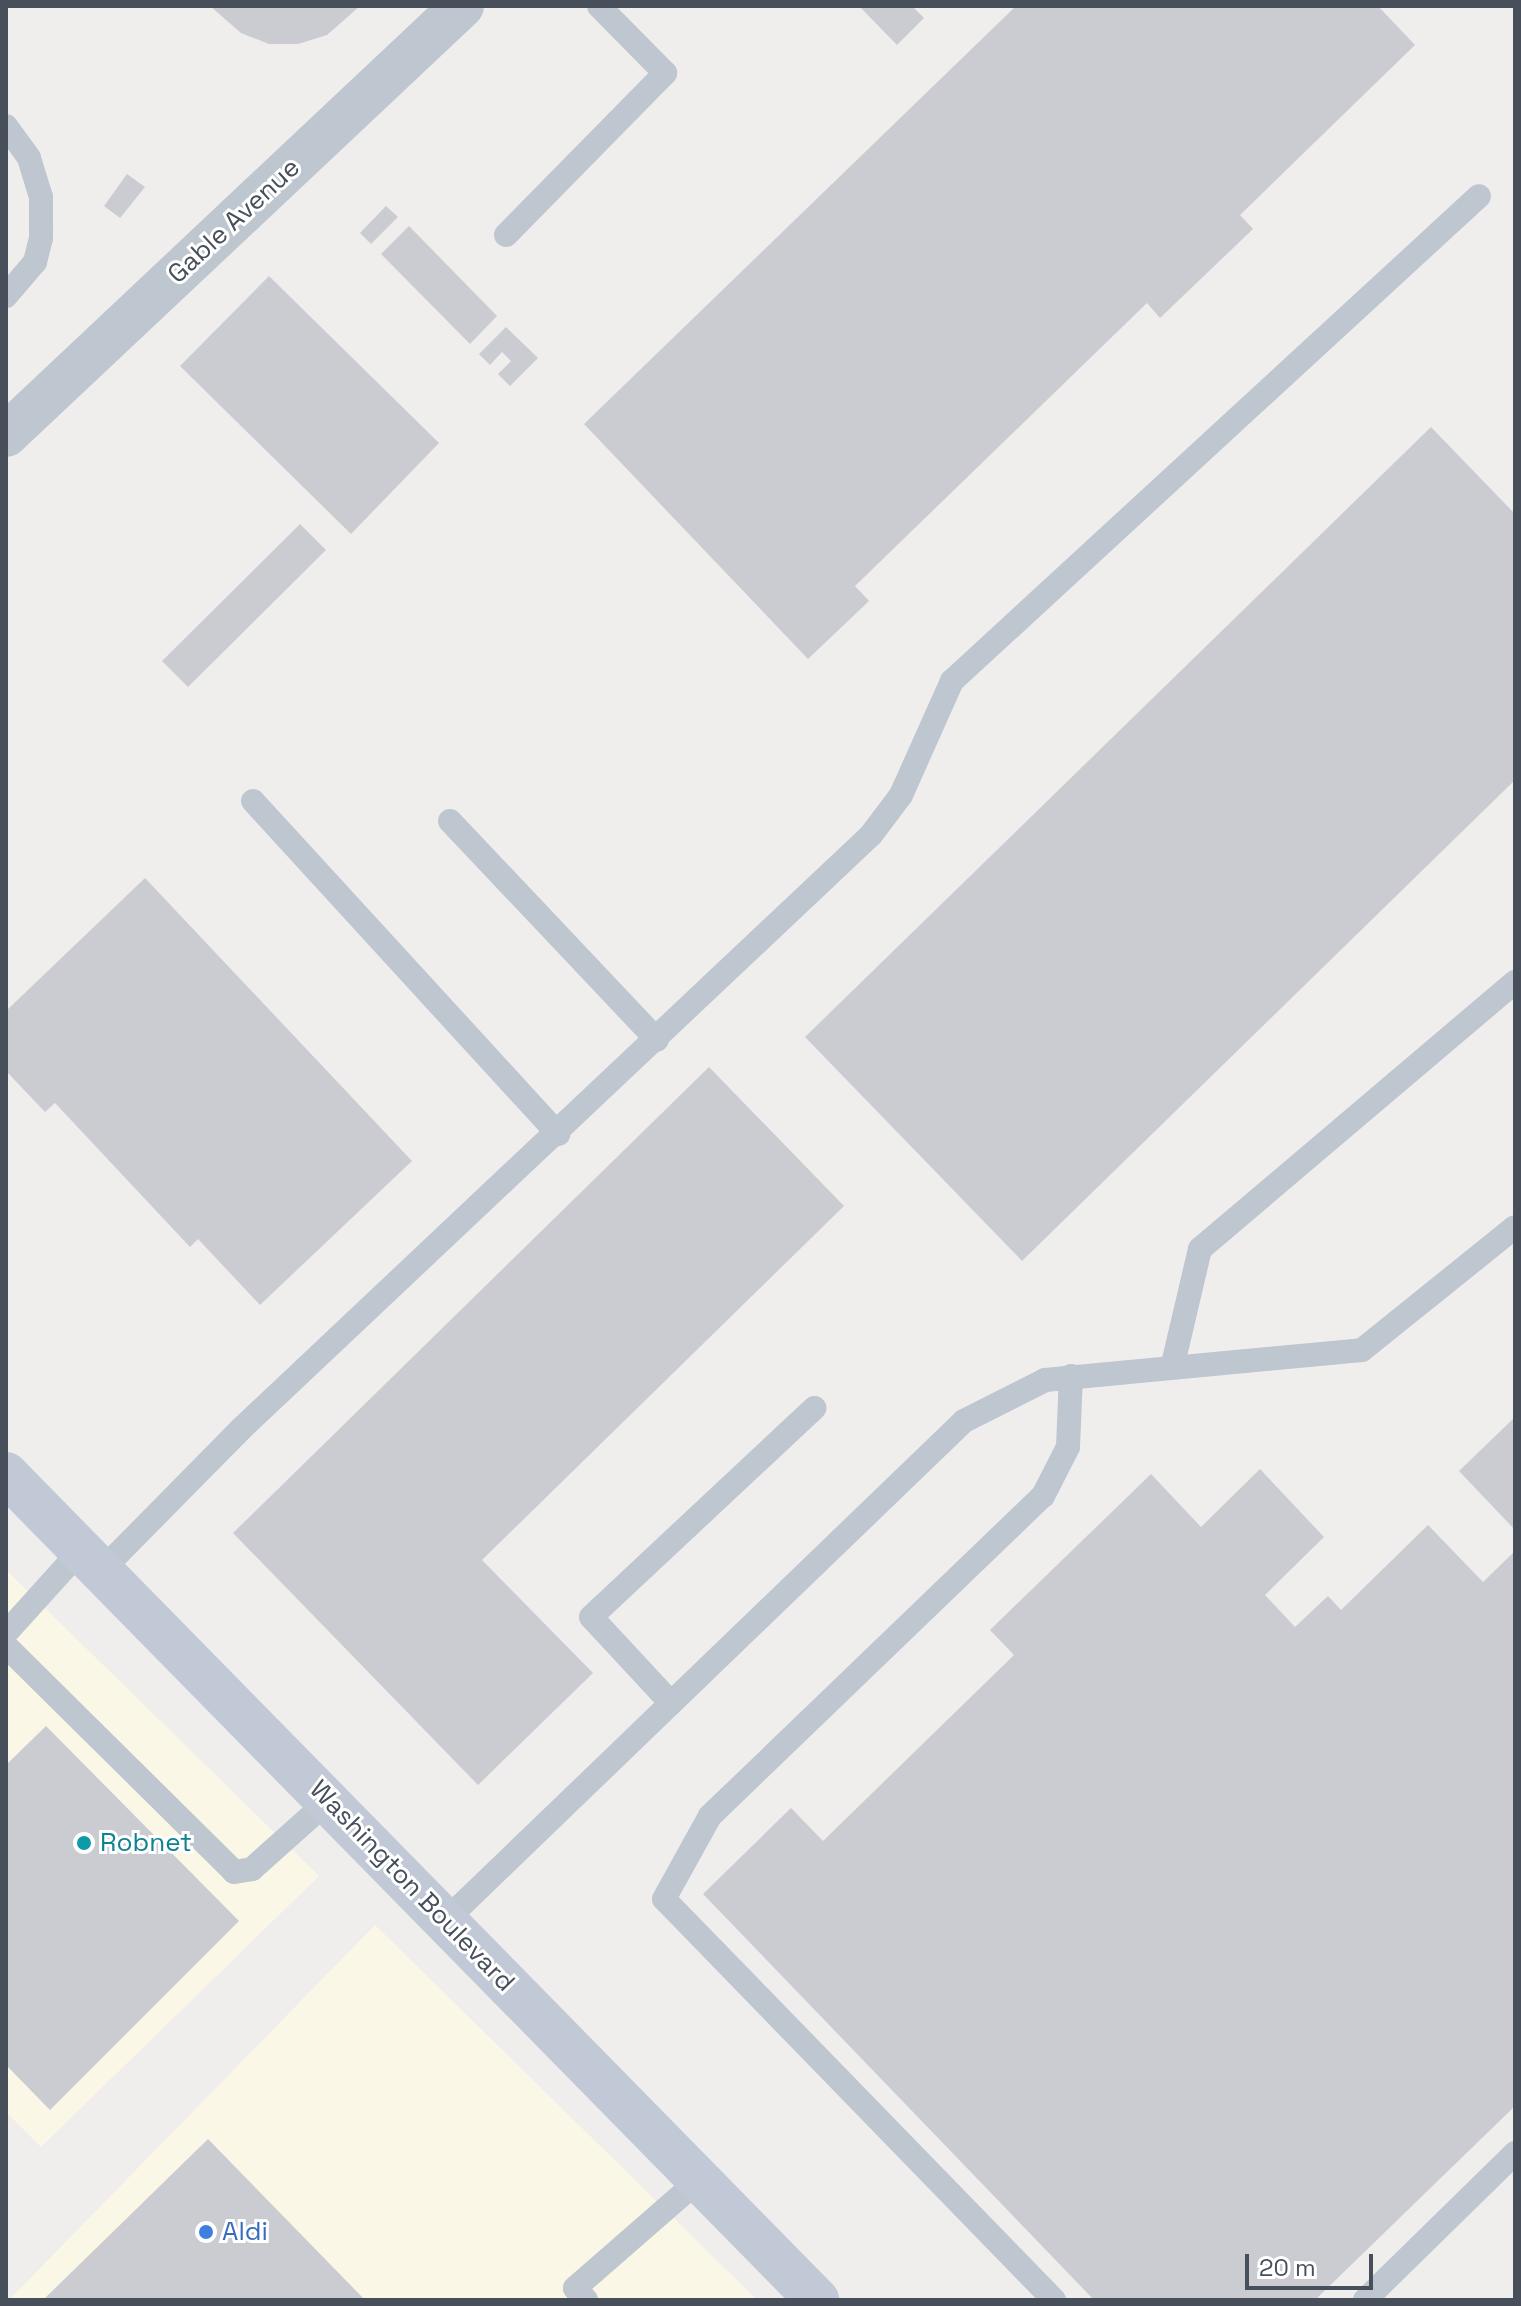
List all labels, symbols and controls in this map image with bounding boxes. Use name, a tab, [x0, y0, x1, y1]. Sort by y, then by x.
street label: Gable Avenue	[162, 152, 306, 290]
street label: Washington Boulevard	[303, 1774, 521, 1998]
place label: Robnet	[100, 1827, 192, 1859]
marker: Robnet	[75, 1834, 93, 1852]
place label: Aldi	[222, 2216, 268, 2248]
marker: Aldi	[197, 2223, 215, 2241]
scale bar	[1249, 2238, 1377, 2288]
text: 20 m	[1259, 2252, 1316, 2283]

